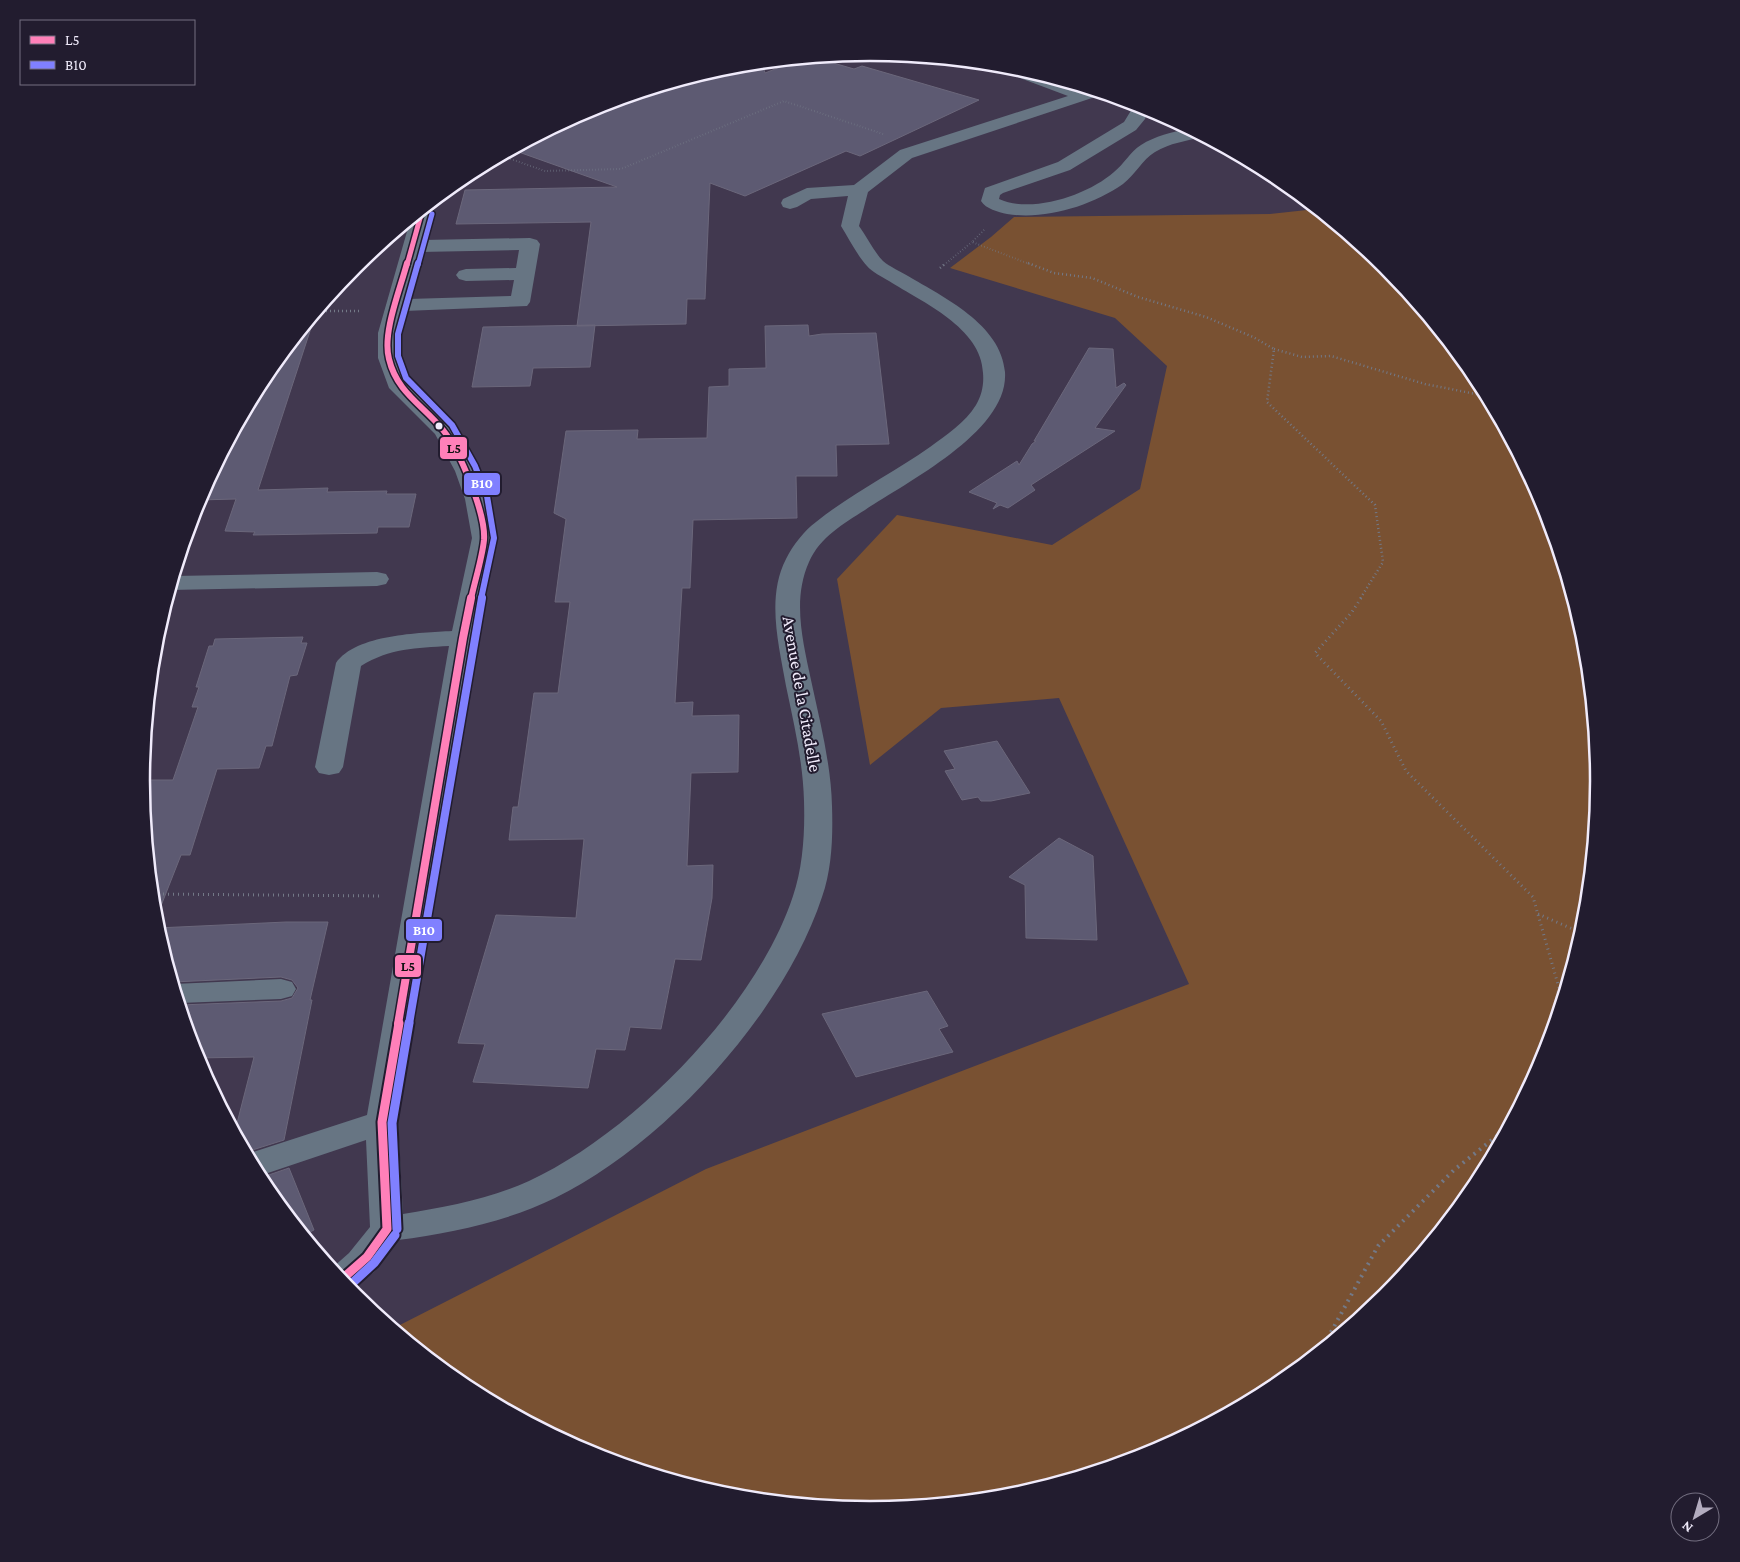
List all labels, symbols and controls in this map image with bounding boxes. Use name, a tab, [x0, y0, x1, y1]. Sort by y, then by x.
legend	[20, 20, 195, 85]
text: L5	[65, 32, 80, 48]
text: B10	[65, 57, 87, 73]
unlabelled marker	[434, 421, 444, 431]
line badge: L5	[439, 436, 468, 460]
text: L5	[447, 440, 461, 456]
line badge: B10	[463, 472, 501, 496]
text: B10	[471, 475, 493, 491]
street label: Avenue de la Citadelle	[778, 615, 826, 774]
line badge: B10	[405, 918, 443, 942]
text: B10	[413, 922, 435, 938]
line badge: L5	[394, 954, 422, 978]
text: L5	[401, 958, 415, 974]
north arrow	[1670, 1492, 1720, 1542]
text: N	[1678, 1518, 1696, 1536]

